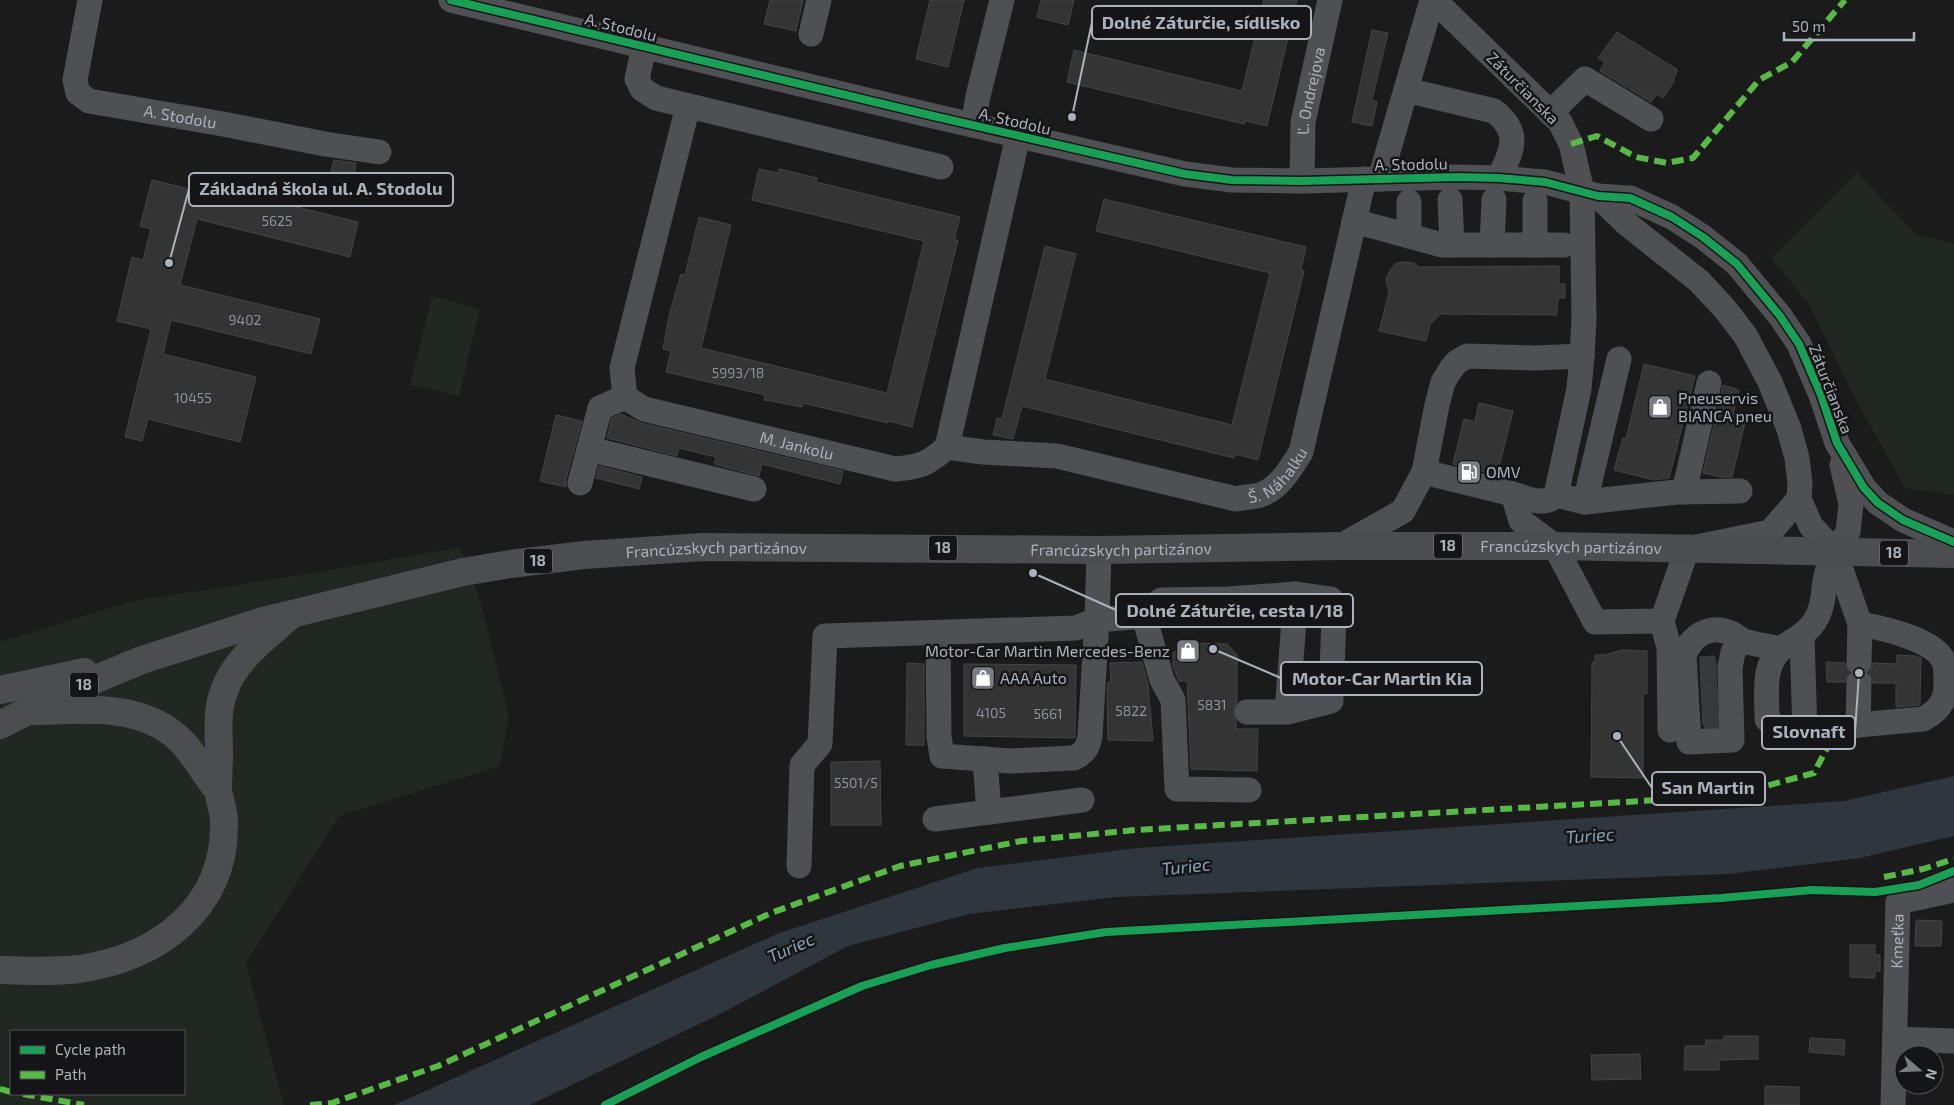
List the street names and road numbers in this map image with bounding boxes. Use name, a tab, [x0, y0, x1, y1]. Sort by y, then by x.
street label: A. Stodolu	[583, 8, 659, 45]
street label: Ľ. Ondrejova	[1293, 45, 1328, 135]
street label: Záturčianska	[1483, 48, 1563, 128]
street label: A. Stodolu	[143, 101, 218, 132]
street label: A. Stodolu	[977, 103, 1053, 138]
street label: A. Stodolu	[1374, 153, 1448, 174]
street label: Záturčianska	[1806, 341, 1857, 436]
street label: M. Jankolu	[758, 427, 836, 463]
street label: Š. Náhalku	[1247, 444, 1311, 506]
road number: 18	[1434, 534, 1462, 558]
road number: 18	[929, 536, 957, 560]
street label: Francúzskych partizánov	[1480, 536, 1663, 557]
street label: Francúzskych partizánov	[625, 537, 808, 561]
street label: Francúzskych partizánov	[1030, 538, 1213, 559]
road number: 18	[1880, 540, 1908, 566]
road number: 18	[524, 548, 552, 574]
road number: 18	[70, 672, 98, 698]
street label: Kmeťka	[1886, 913, 1907, 969]

